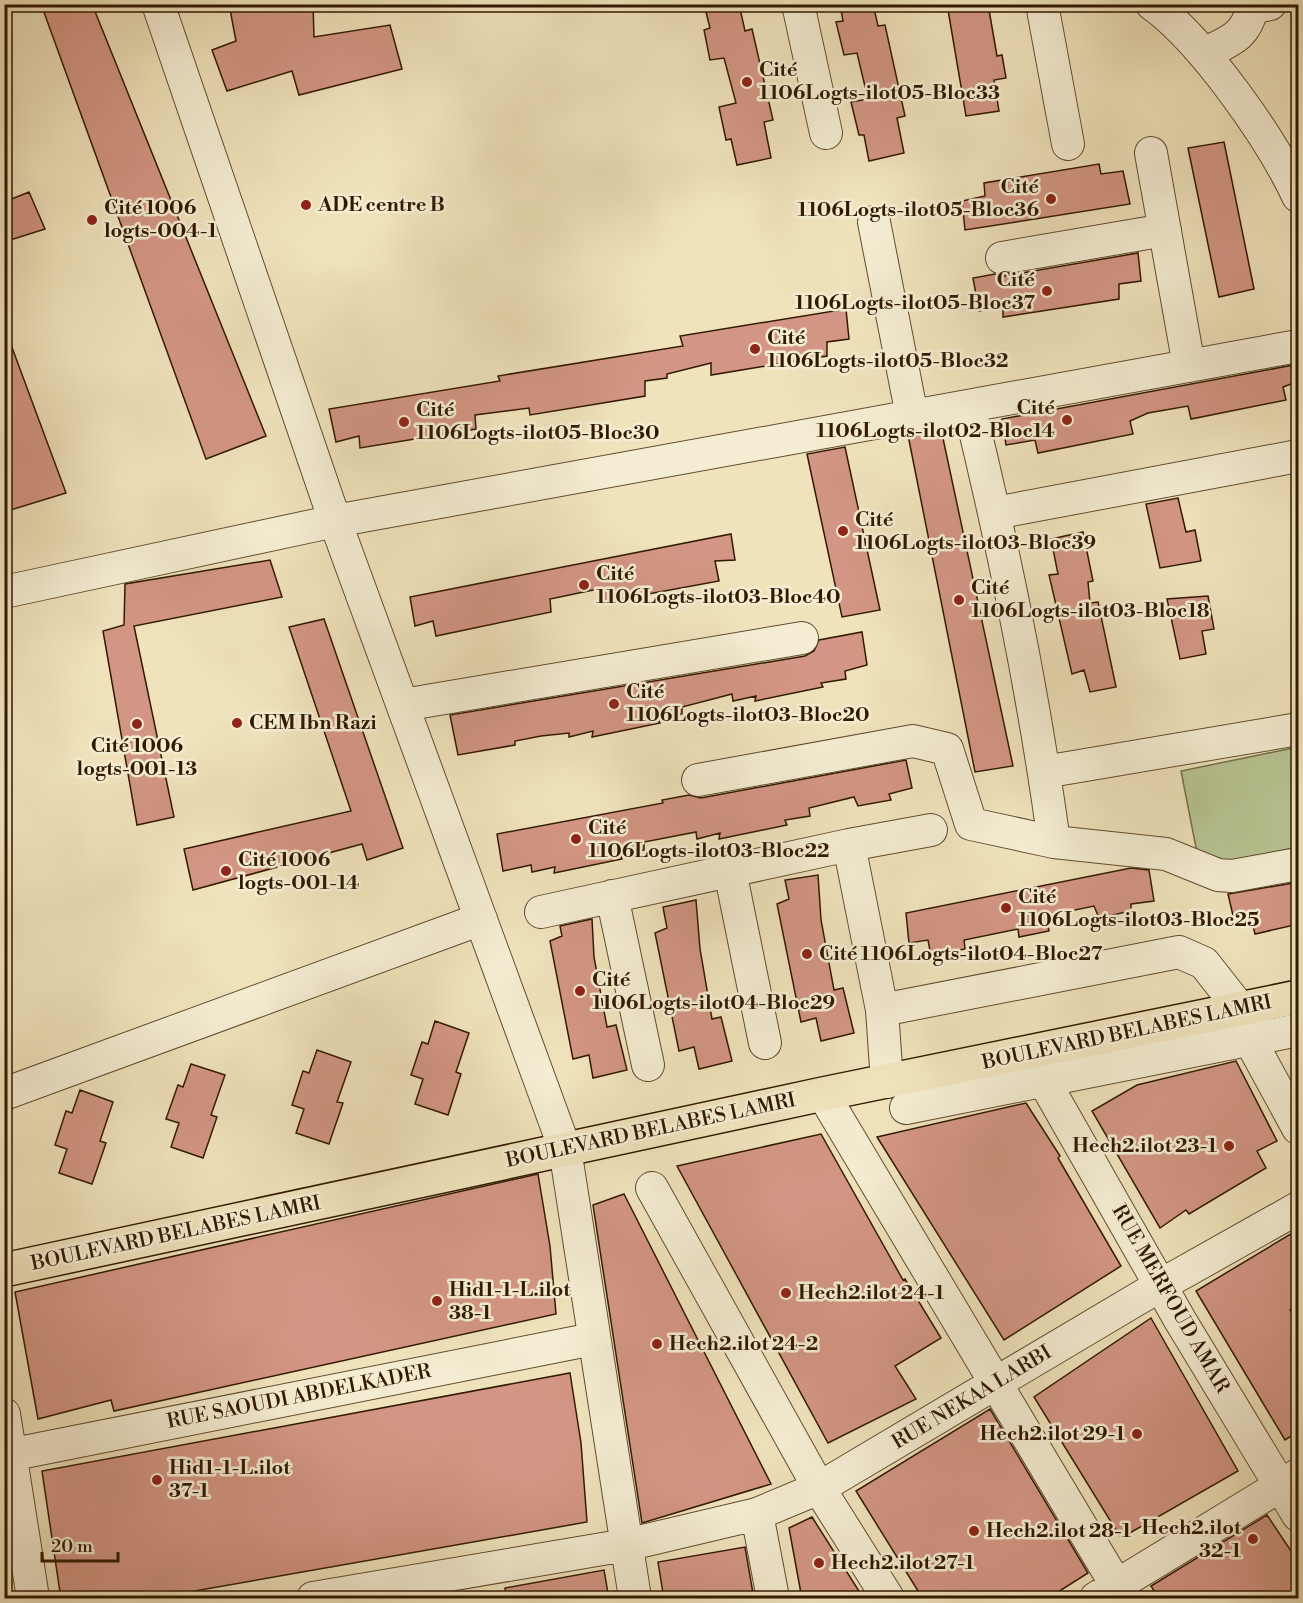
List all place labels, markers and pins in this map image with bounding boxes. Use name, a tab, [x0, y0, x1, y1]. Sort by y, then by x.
place label: Cité 1106Logts-ilot05-Bloc33	[759, 58, 1000, 106]
marker: Cité 1106Logts-ilot05-Bloc33	[740, 75, 754, 89]
place label: Cité 1106Logts-ilot05-Bloc36	[797, 175, 1039, 223]
marker: Cité 1106Logts-ilot05-Bloc36	[1044, 192, 1058, 206]
place label: ADE centre B	[317, 193, 445, 218]
place label: Cité 1006 logts-004-1	[104, 196, 218, 244]
marker: ADE centre B	[299, 198, 313, 212]
marker: Cité 1006 logts-004-1	[85, 213, 99, 227]
place label: Cité 1106Logts-ilot05-Bloc37	[795, 268, 1035, 316]
marker: Cité 1106Logts-ilot05-Bloc37	[1040, 284, 1054, 298]
place label: Cité 1106Logts-ilot05-Bloc32	[767, 326, 1008, 374]
marker: Cité 1106Logts-ilot05-Bloc32	[748, 342, 762, 356]
place label: Cité 1106Logts-ilot02-Bloc14	[816, 396, 1055, 444]
place label: Cité 1106Logts-ilot05-Bloc30	[416, 398, 659, 446]
marker: Cité 1106Logts-ilot02-Bloc14	[1060, 413, 1074, 427]
marker: Cité 1106Logts-ilot05-Bloc30	[397, 415, 411, 429]
place label: Cité 1106Logts-ilot03-Bloc39	[855, 508, 1096, 556]
marker: Cité 1106Logts-ilot03-Bloc39	[836, 524, 850, 538]
place label: Cité 1106Logts-ilot03-Bloc40	[596, 562, 840, 610]
place label: Cité 1106Logts-ilot03-Bloc18	[971, 576, 1210, 624]
marker: Cité 1106Logts-ilot03-Bloc40	[577, 578, 591, 592]
marker: Cité 1106Logts-ilot03-Bloc18	[952, 593, 966, 607]
place label: Cité 1106Logts-ilot03-Bloc20	[626, 680, 870, 728]
marker: Cité 1106Logts-ilot03-Bloc20	[607, 697, 621, 711]
place label: CEM Ibn Razi	[249, 711, 377, 736]
marker: CEM Ibn Razi	[230, 716, 244, 730]
marker: Cité 1006 logts-001-13	[130, 717, 144, 731]
place label: Cité 1006 logts-001-13	[77, 734, 197, 782]
place label: Cité 1106Logts-ilot03-Bloc22	[588, 816, 830, 864]
marker: Cité 1106Logts-ilot03-Bloc22	[569, 832, 583, 846]
place label: Cité 1006 logts-001-14	[238, 848, 359, 896]
marker: Cité 1006 logts-001-14	[219, 864, 233, 878]
place label: Cité 1106Logts-ilot03-Bloc25	[1018, 885, 1259, 933]
marker: Cité 1106Logts-ilot03-Bloc25	[999, 901, 1013, 915]
place label: Cité 1106Logts-ilot04-Bloc27	[819, 942, 1103, 967]
marker: Cité 1106Logts-ilot04-Bloc27	[800, 947, 814, 961]
place label: Cité 1106Logts-ilot04-Bloc29	[592, 968, 835, 1016]
marker: Cité 1106Logts-ilot04-Bloc29	[573, 984, 587, 998]
place label: Hech2.ilot 23-1	[1072, 1134, 1217, 1159]
marker: Hech2.ilot 23-1	[1222, 1139, 1236, 1153]
place label: Hid1-1-L.ilot 38-1	[449, 1278, 571, 1326]
place label: Hech2.ilot 24-1	[798, 1281, 945, 1306]
marker: Hech2.ilot 24-1	[779, 1286, 793, 1300]
marker: Hid1-1-L.ilot 38-1	[430, 1294, 444, 1308]
place label: Hech2.ilot 24-2	[669, 1332, 818, 1357]
marker: Hech2.ilot 24-2	[650, 1337, 664, 1351]
place label: Hech2.ilot 29-1	[980, 1422, 1125, 1447]
marker: Hech2.ilot 29-1	[1130, 1427, 1144, 1441]
place label: Hid1-1-L.ilot 37-1	[169, 1456, 291, 1504]
marker: Hid1-1-L.ilot 37-1	[150, 1473, 164, 1487]
place label: Hech2.ilot 32-1	[1141, 1516, 1242, 1564]
place label: Hech2.ilot 28-1	[986, 1519, 1132, 1544]
marker: Hech2.ilot 28-1	[967, 1524, 981, 1538]
marker: Hech2.ilot 32-1	[1246, 1532, 1260, 1546]
place label: Hech2.ilot 27-1	[831, 1551, 975, 1576]
marker: Hech2.ilot 27-1	[812, 1556, 826, 1570]

